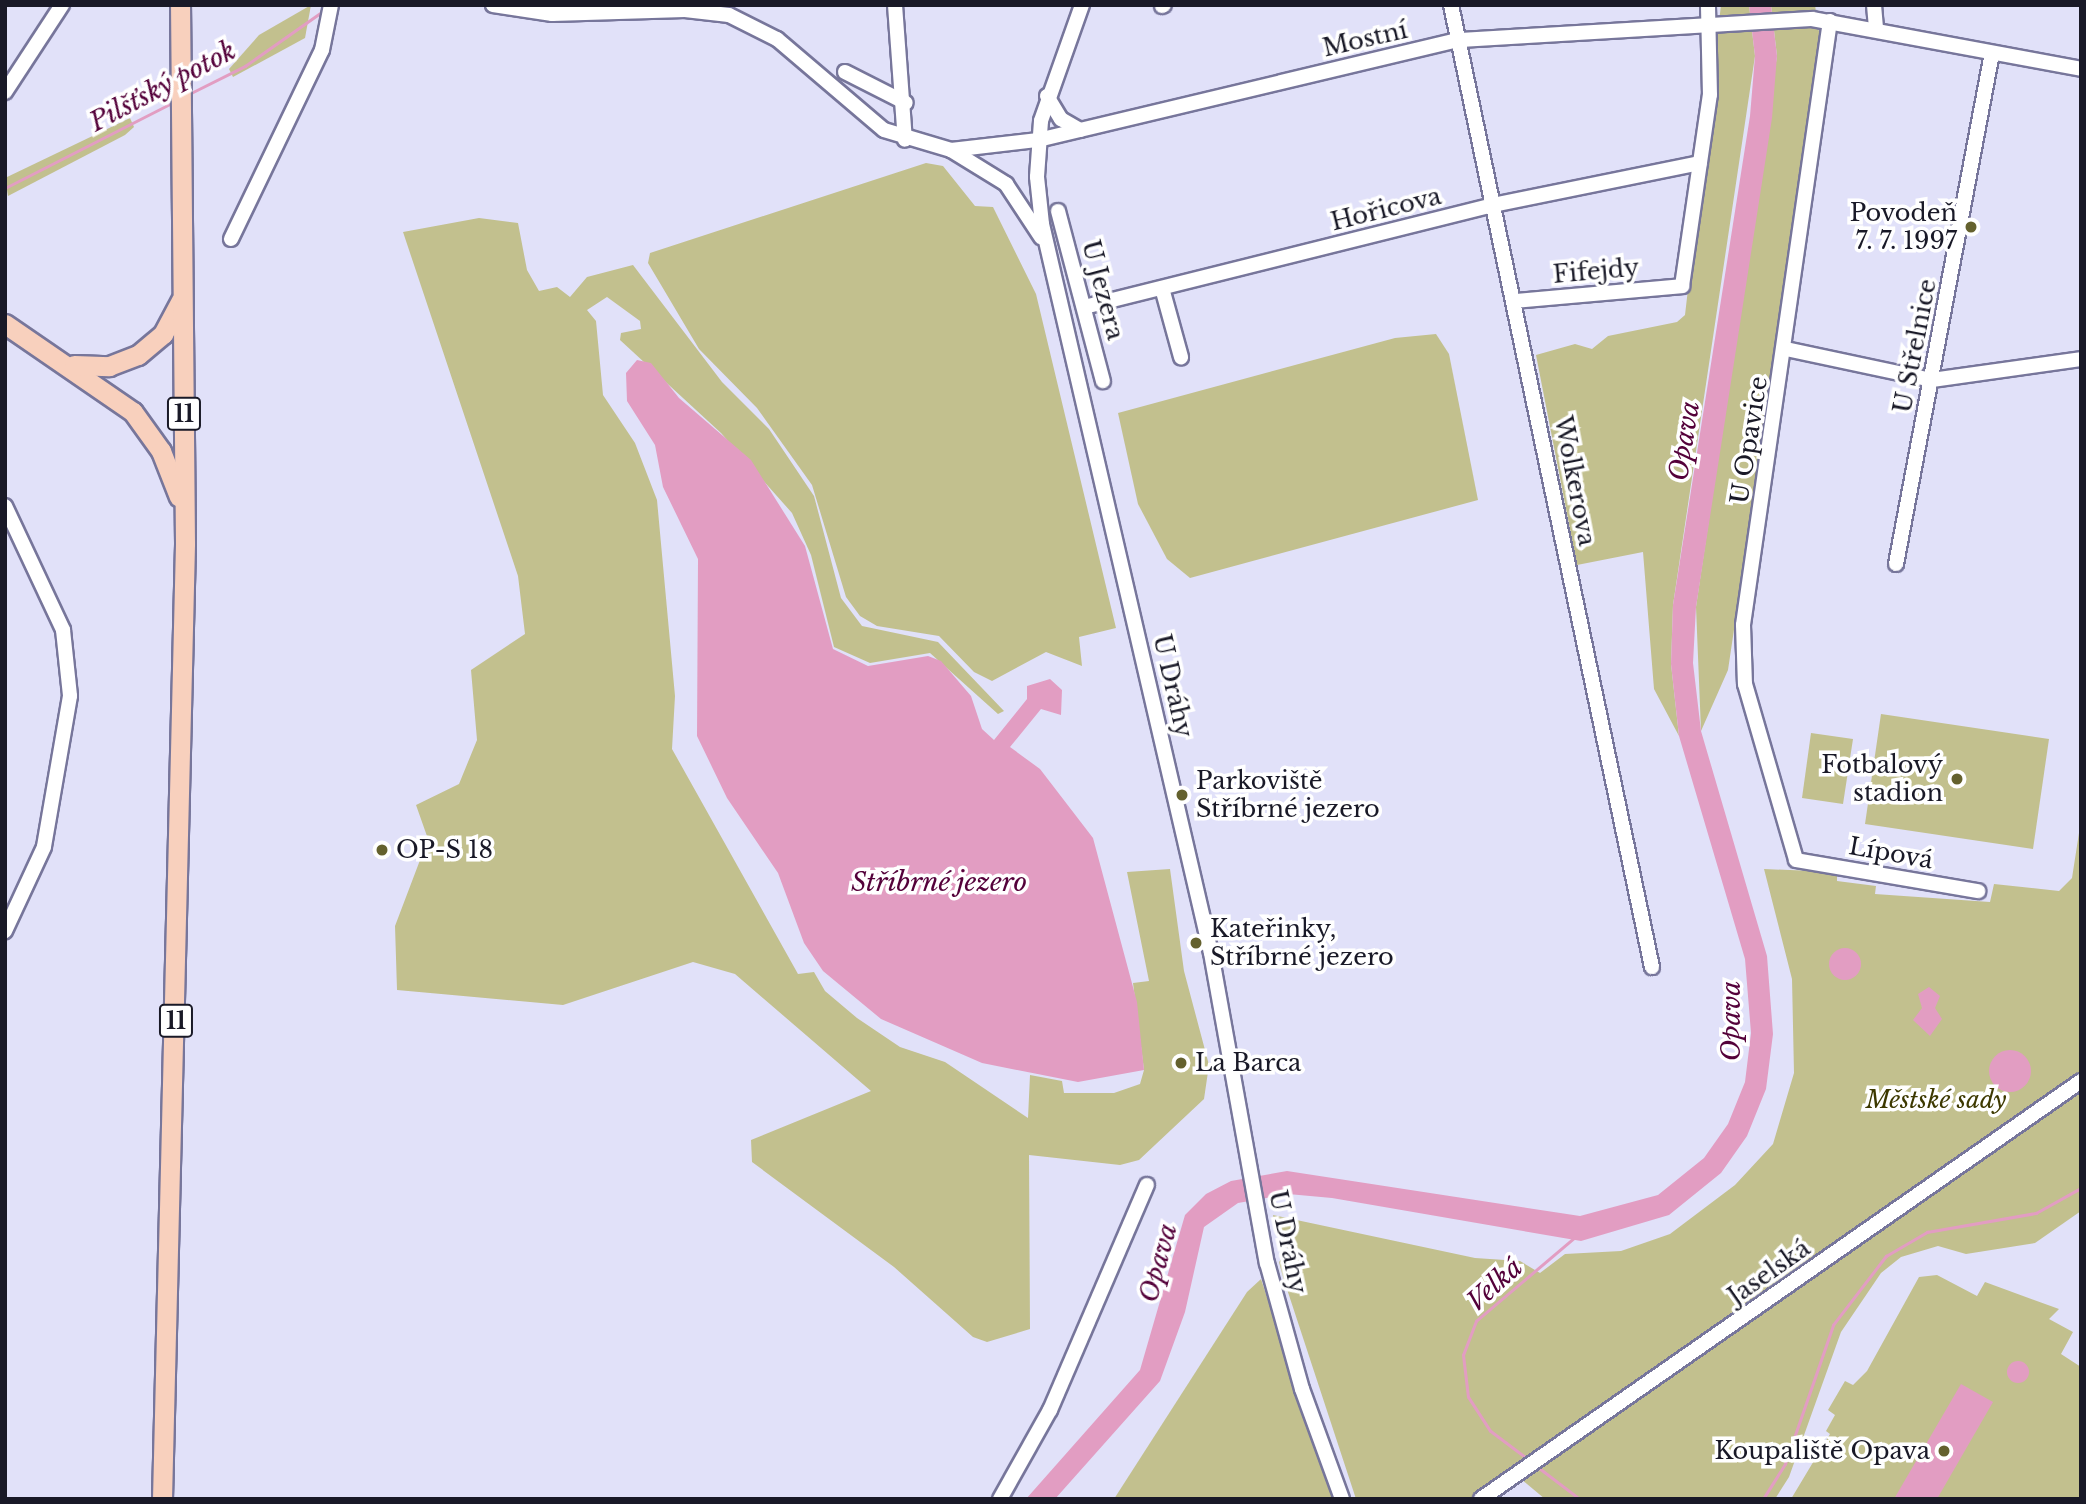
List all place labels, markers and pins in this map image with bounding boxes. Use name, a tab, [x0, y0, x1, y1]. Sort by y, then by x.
place label: Povodeň 7. 7. 1997	[1850, 199, 1957, 255]
marker: Povodeň 7. 7. 1997	[1963, 219, 1979, 235]
place label: Fotbalový stadion	[1821, 751, 1943, 807]
place label: Parkoviště Stříbrné jezero	[1196, 767, 1380, 823]
marker: Fotbalový stadion	[1949, 771, 1965, 787]
marker: Parkoviště Stříbrné jezero	[1174, 787, 1190, 803]
place label: OP-S 18	[396, 836, 493, 864]
marker: OP-S 18	[374, 842, 390, 858]
place label: Kateřinky, Stříbrné jezero	[1210, 915, 1394, 971]
marker: Kateřinky, Stříbrné jezero	[1188, 935, 1204, 951]
place label: La Barca	[1195, 1049, 1302, 1077]
marker: La Barca	[1173, 1055, 1189, 1071]
place label: Koupaliště Opava	[1715, 1437, 1930, 1465]
marker: Koupaliště Opava	[1936, 1443, 1952, 1459]

